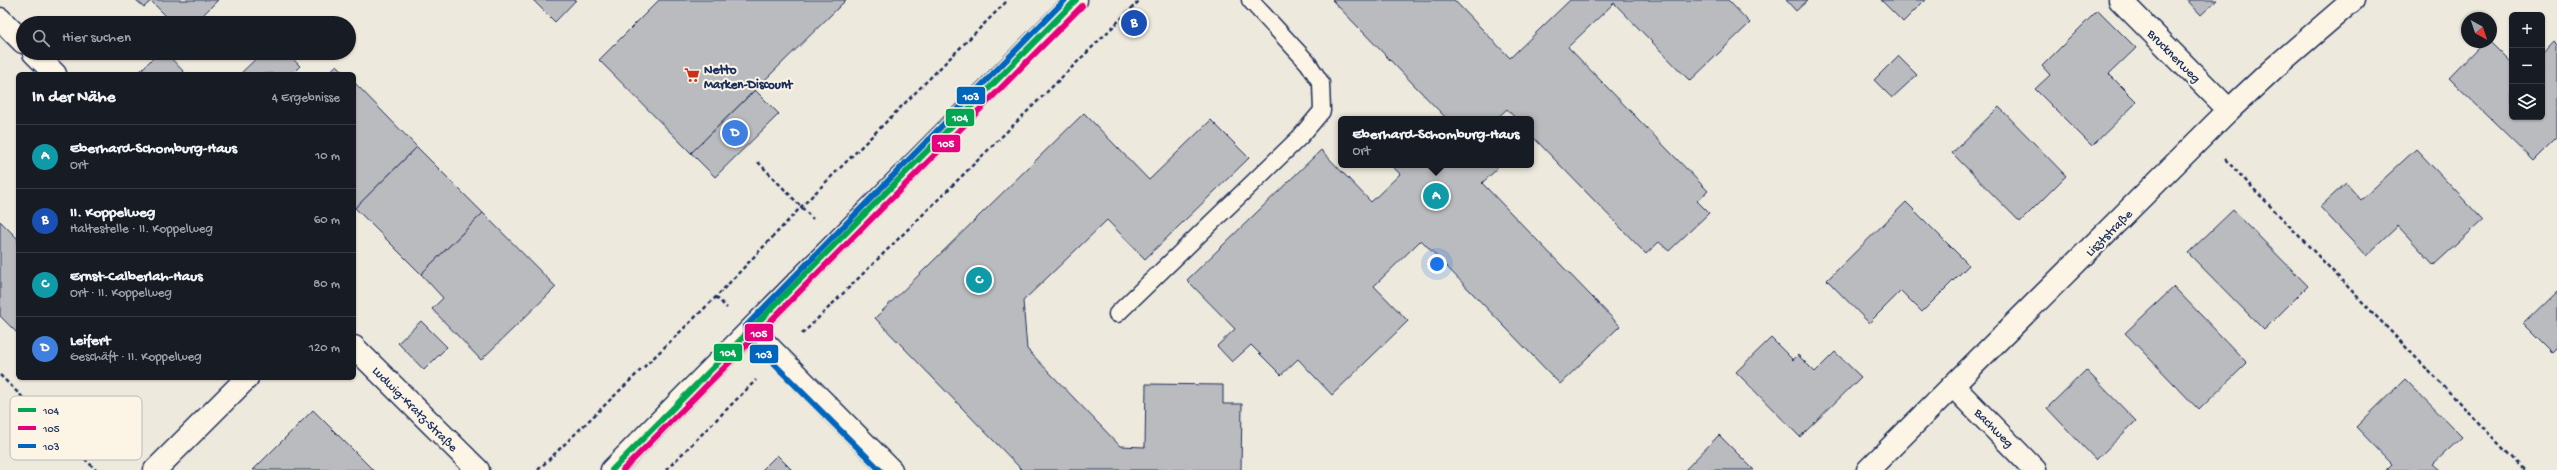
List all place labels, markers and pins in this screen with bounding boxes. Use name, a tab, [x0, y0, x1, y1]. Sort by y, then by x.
pin: B	[1121, 8, 1147, 38]
place label: Netto Marken-Discount	[704, 63, 794, 93]
supermarket icon: Netto Marken-Discount	[683, 66, 701, 84]
pin: D	[722, 118, 748, 148]
pin: A	[1423, 181, 1449, 211]
pin: C	[966, 265, 992, 295]

